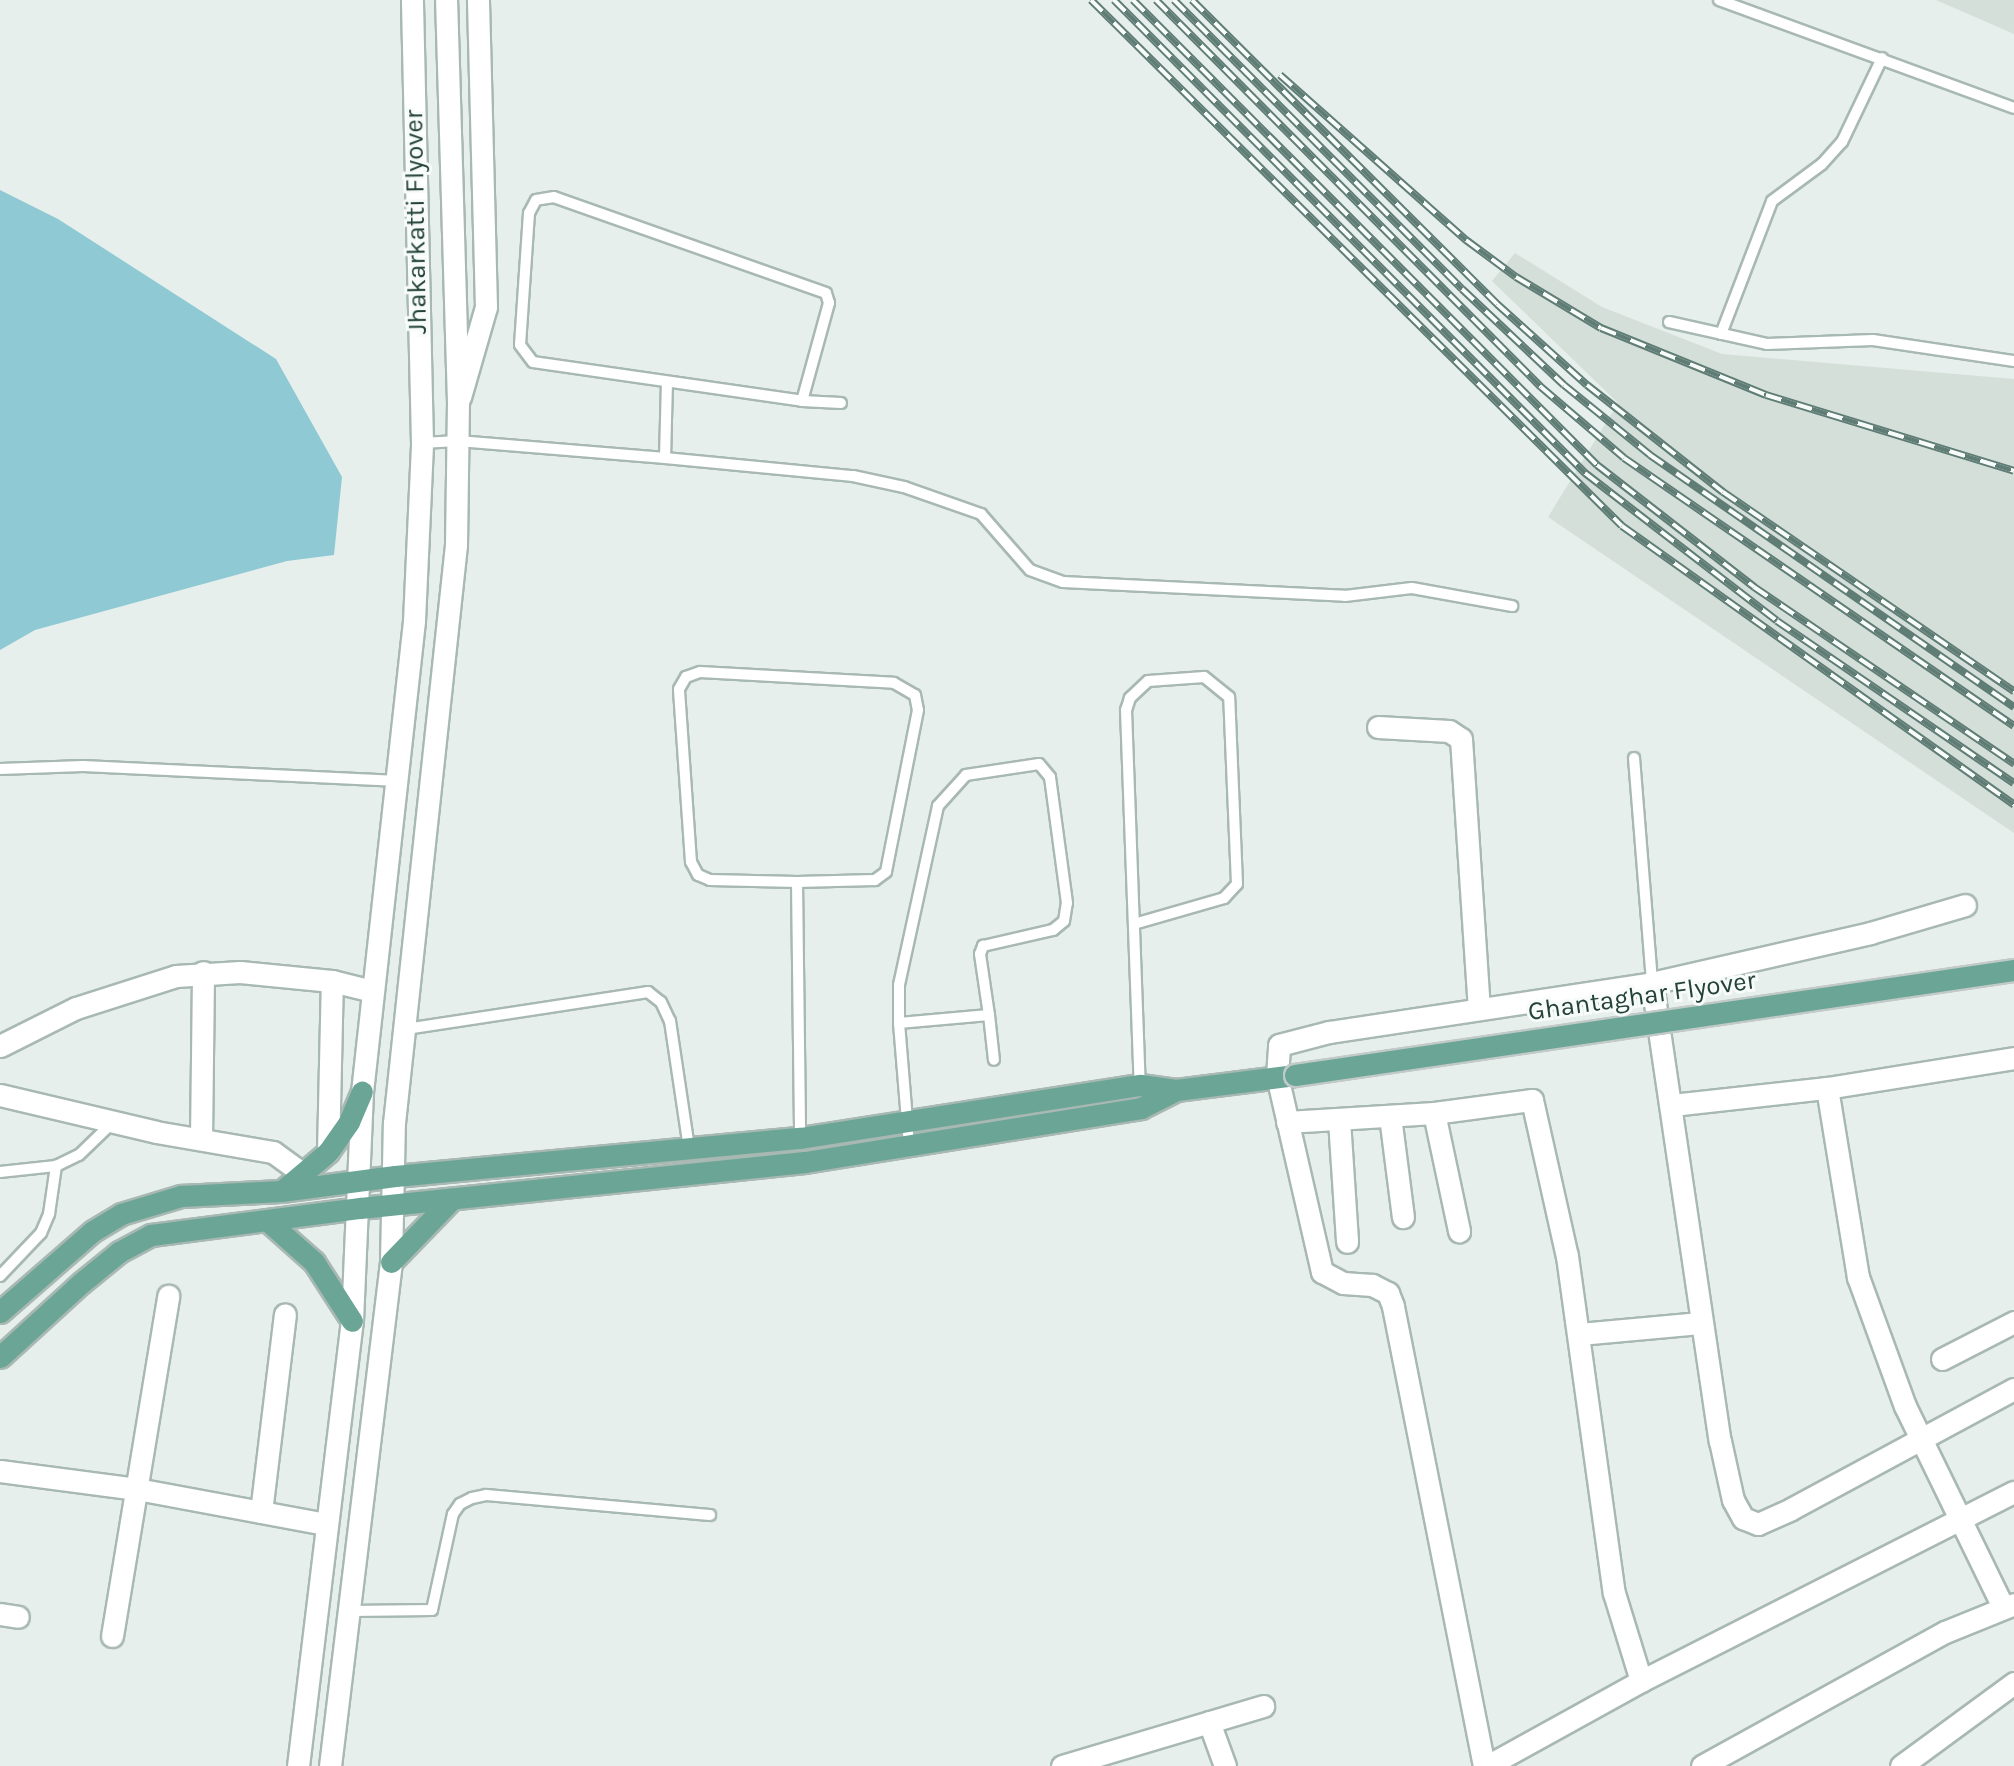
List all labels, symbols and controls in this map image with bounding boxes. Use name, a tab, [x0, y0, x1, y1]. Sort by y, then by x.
street label: Jhakarkatti Flyover	[398, 110, 434, 334]
street label: Ghantaghar Flyover	[1526, 965, 1758, 1027]

